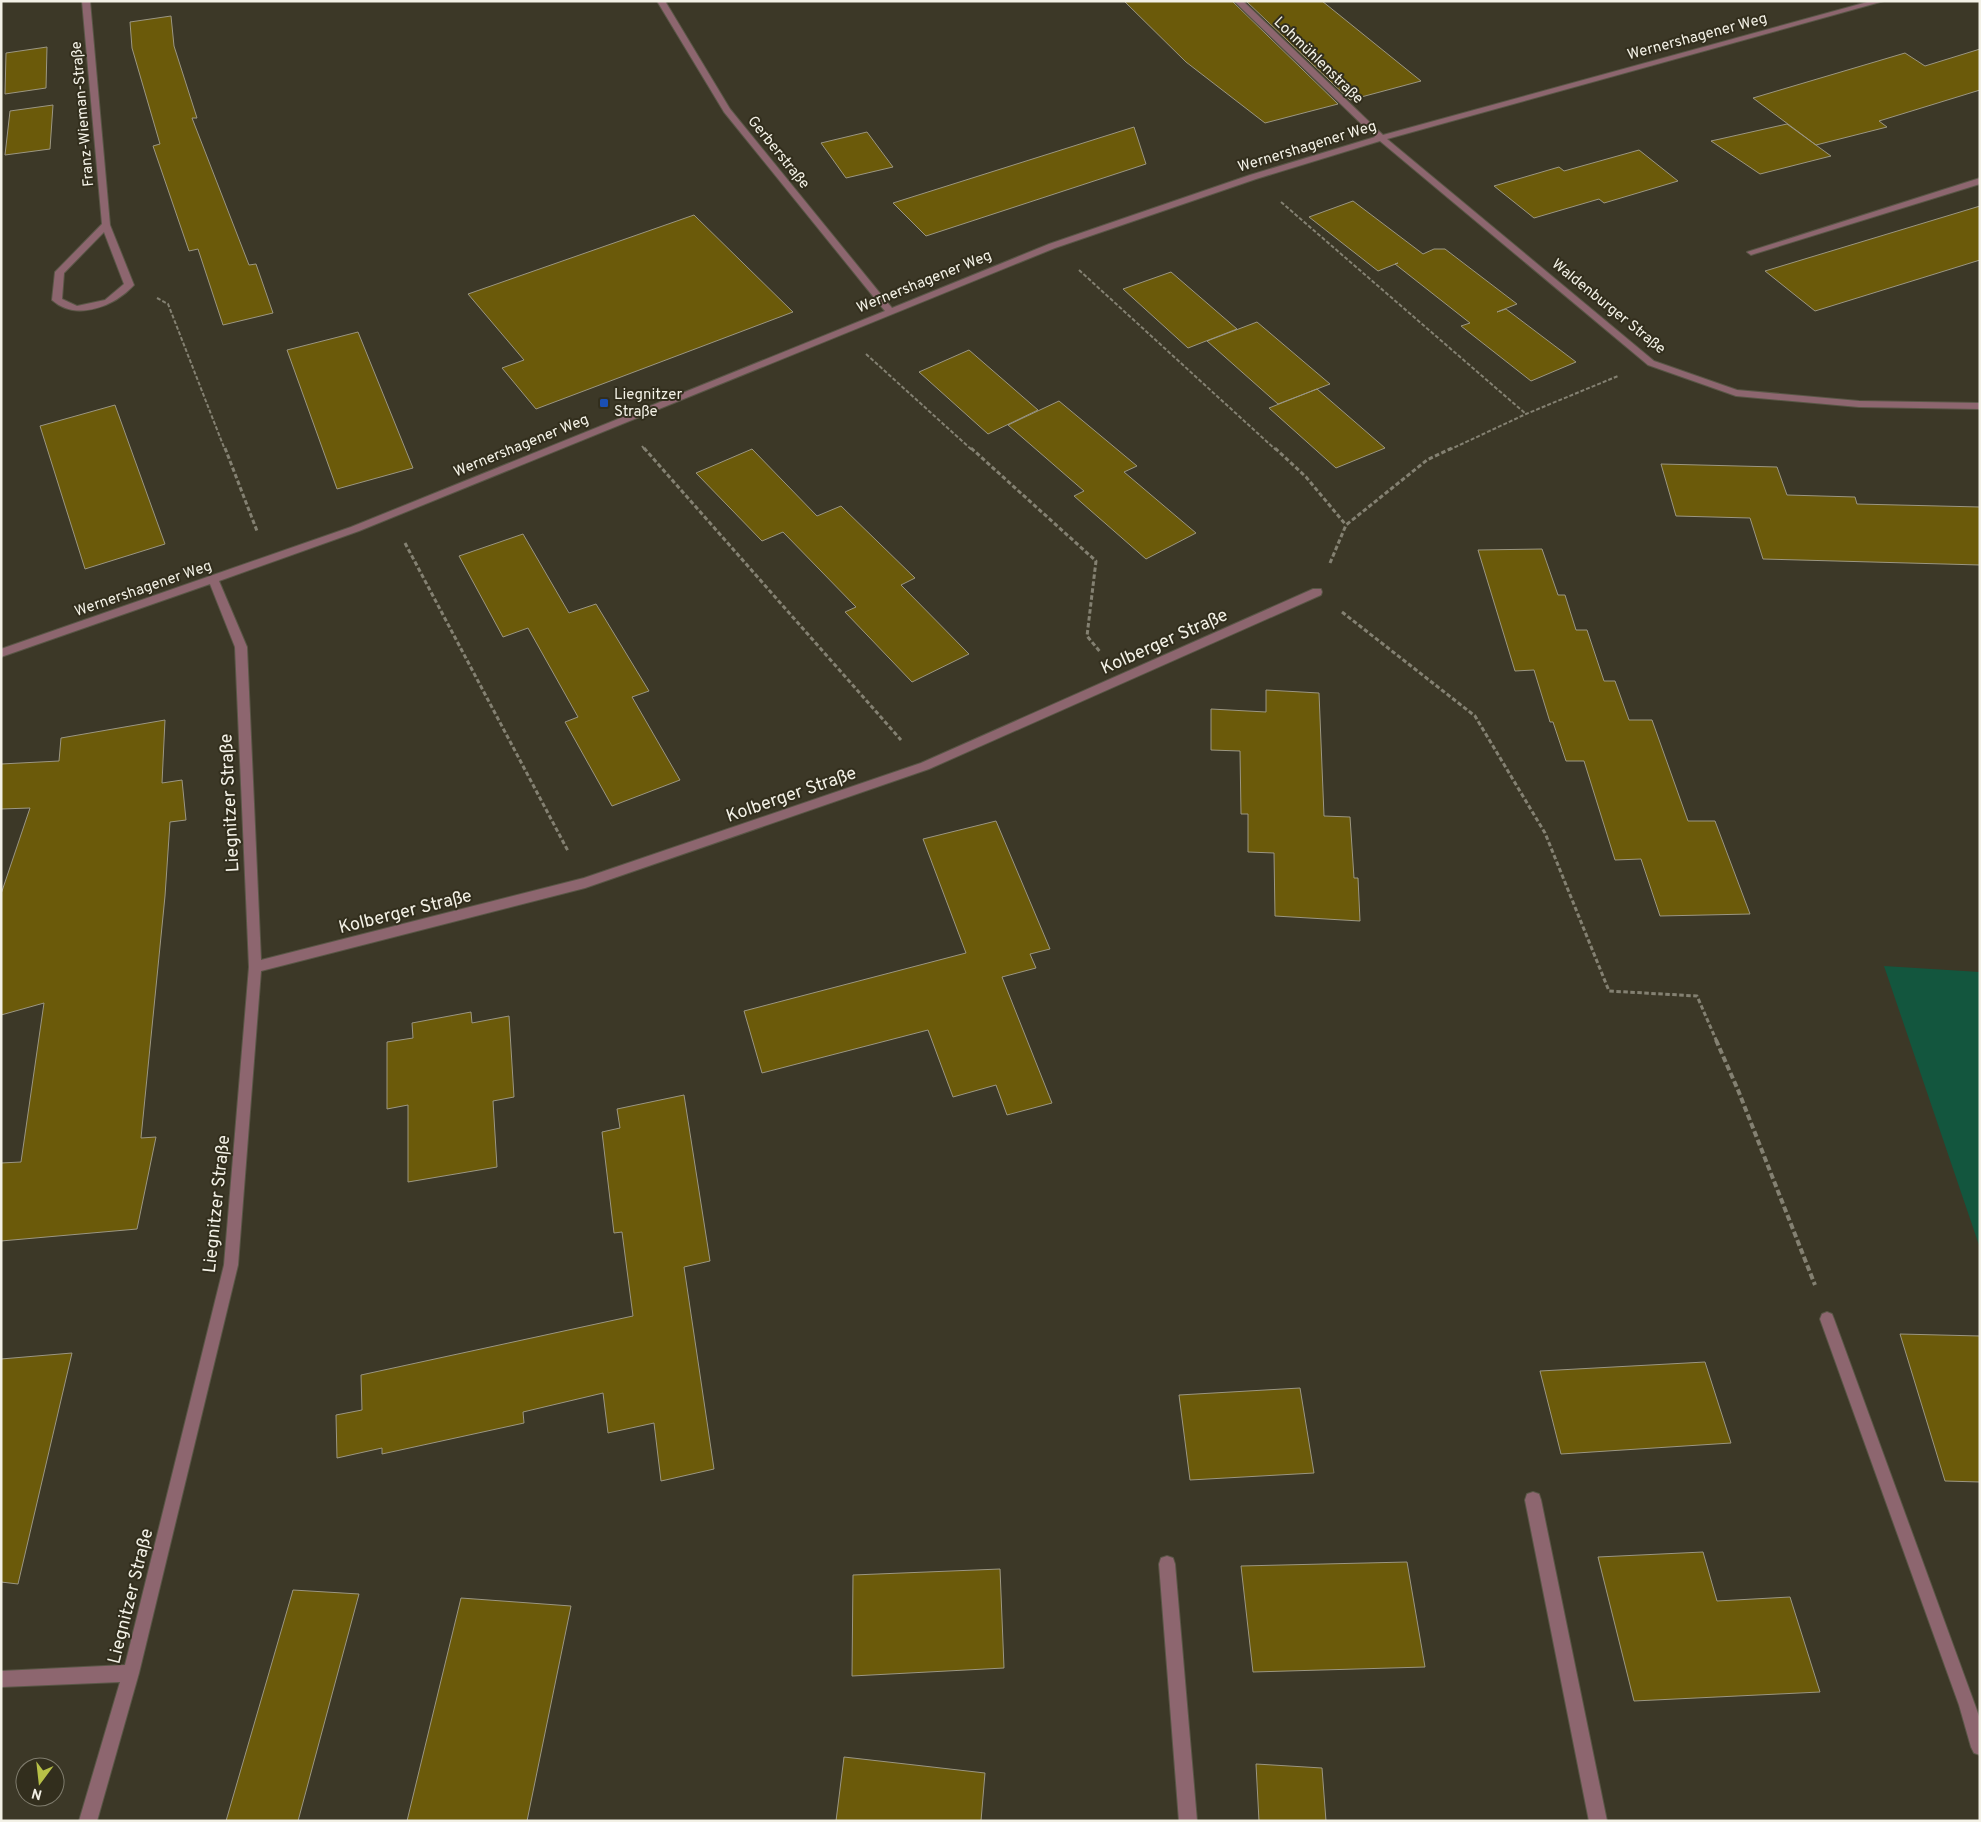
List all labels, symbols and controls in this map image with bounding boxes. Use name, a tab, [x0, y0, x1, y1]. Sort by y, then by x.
street label: Wernershagener Weg	[1625, 10, 1769, 65]
street label: Lohmühlenstraße	[1269, 13, 1367, 109]
street label: Franz-Wieman-Straße	[68, 40, 99, 187]
street label: Gerberstraße	[743, 113, 813, 193]
street label: Wernershagener Weg	[1236, 117, 1379, 178]
street label: Wernershagener Weg	[854, 247, 995, 318]
street label: Waldenburger Straße	[1547, 255, 1669, 359]
place label: Liegnitzer Straße	[614, 386, 683, 422]
marker: Liegnitzer Straße	[598, 397, 610, 409]
street label: Wernershagener Weg	[451, 411, 592, 482]
street label: Wernershagener Weg	[72, 557, 215, 622]
street label: Kolberger Straße	[1098, 604, 1232, 681]
street label: Liegnitzer Straße	[215, 733, 246, 873]
street label: Kolberger Straße	[723, 762, 860, 829]
street label: Kolberger Straße	[336, 885, 474, 940]
street label: Liegnitzer Straße	[199, 1134, 236, 1274]
street label: Liegnitzer Straße	[104, 1526, 159, 1666]
north arrow	[15, 1757, 65, 1807]
text: N	[30, 1784, 44, 1803]

